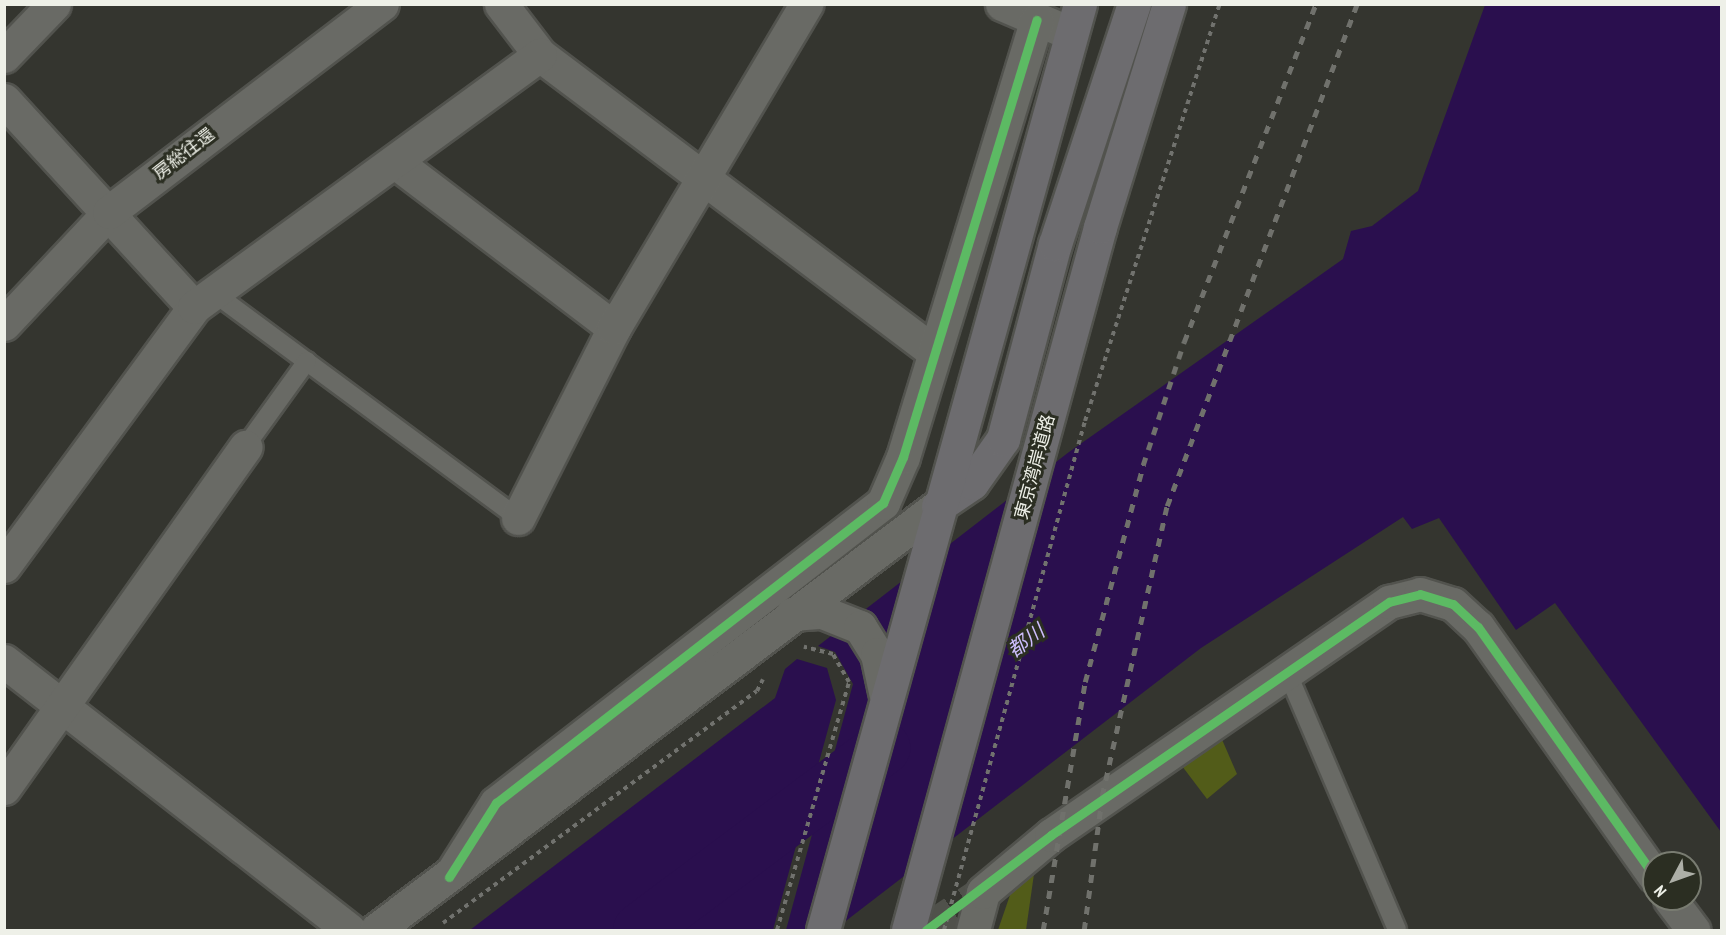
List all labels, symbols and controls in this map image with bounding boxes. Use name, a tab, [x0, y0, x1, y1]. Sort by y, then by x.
street label: 房総往還	[149, 123, 219, 185]
street label: 東京湾岸道路	[1011, 412, 1059, 522]
water label: 都川	[1003, 619, 1049, 663]
north arrow	[1642, 851, 1702, 911]
text: N	[1650, 882, 1670, 901]

